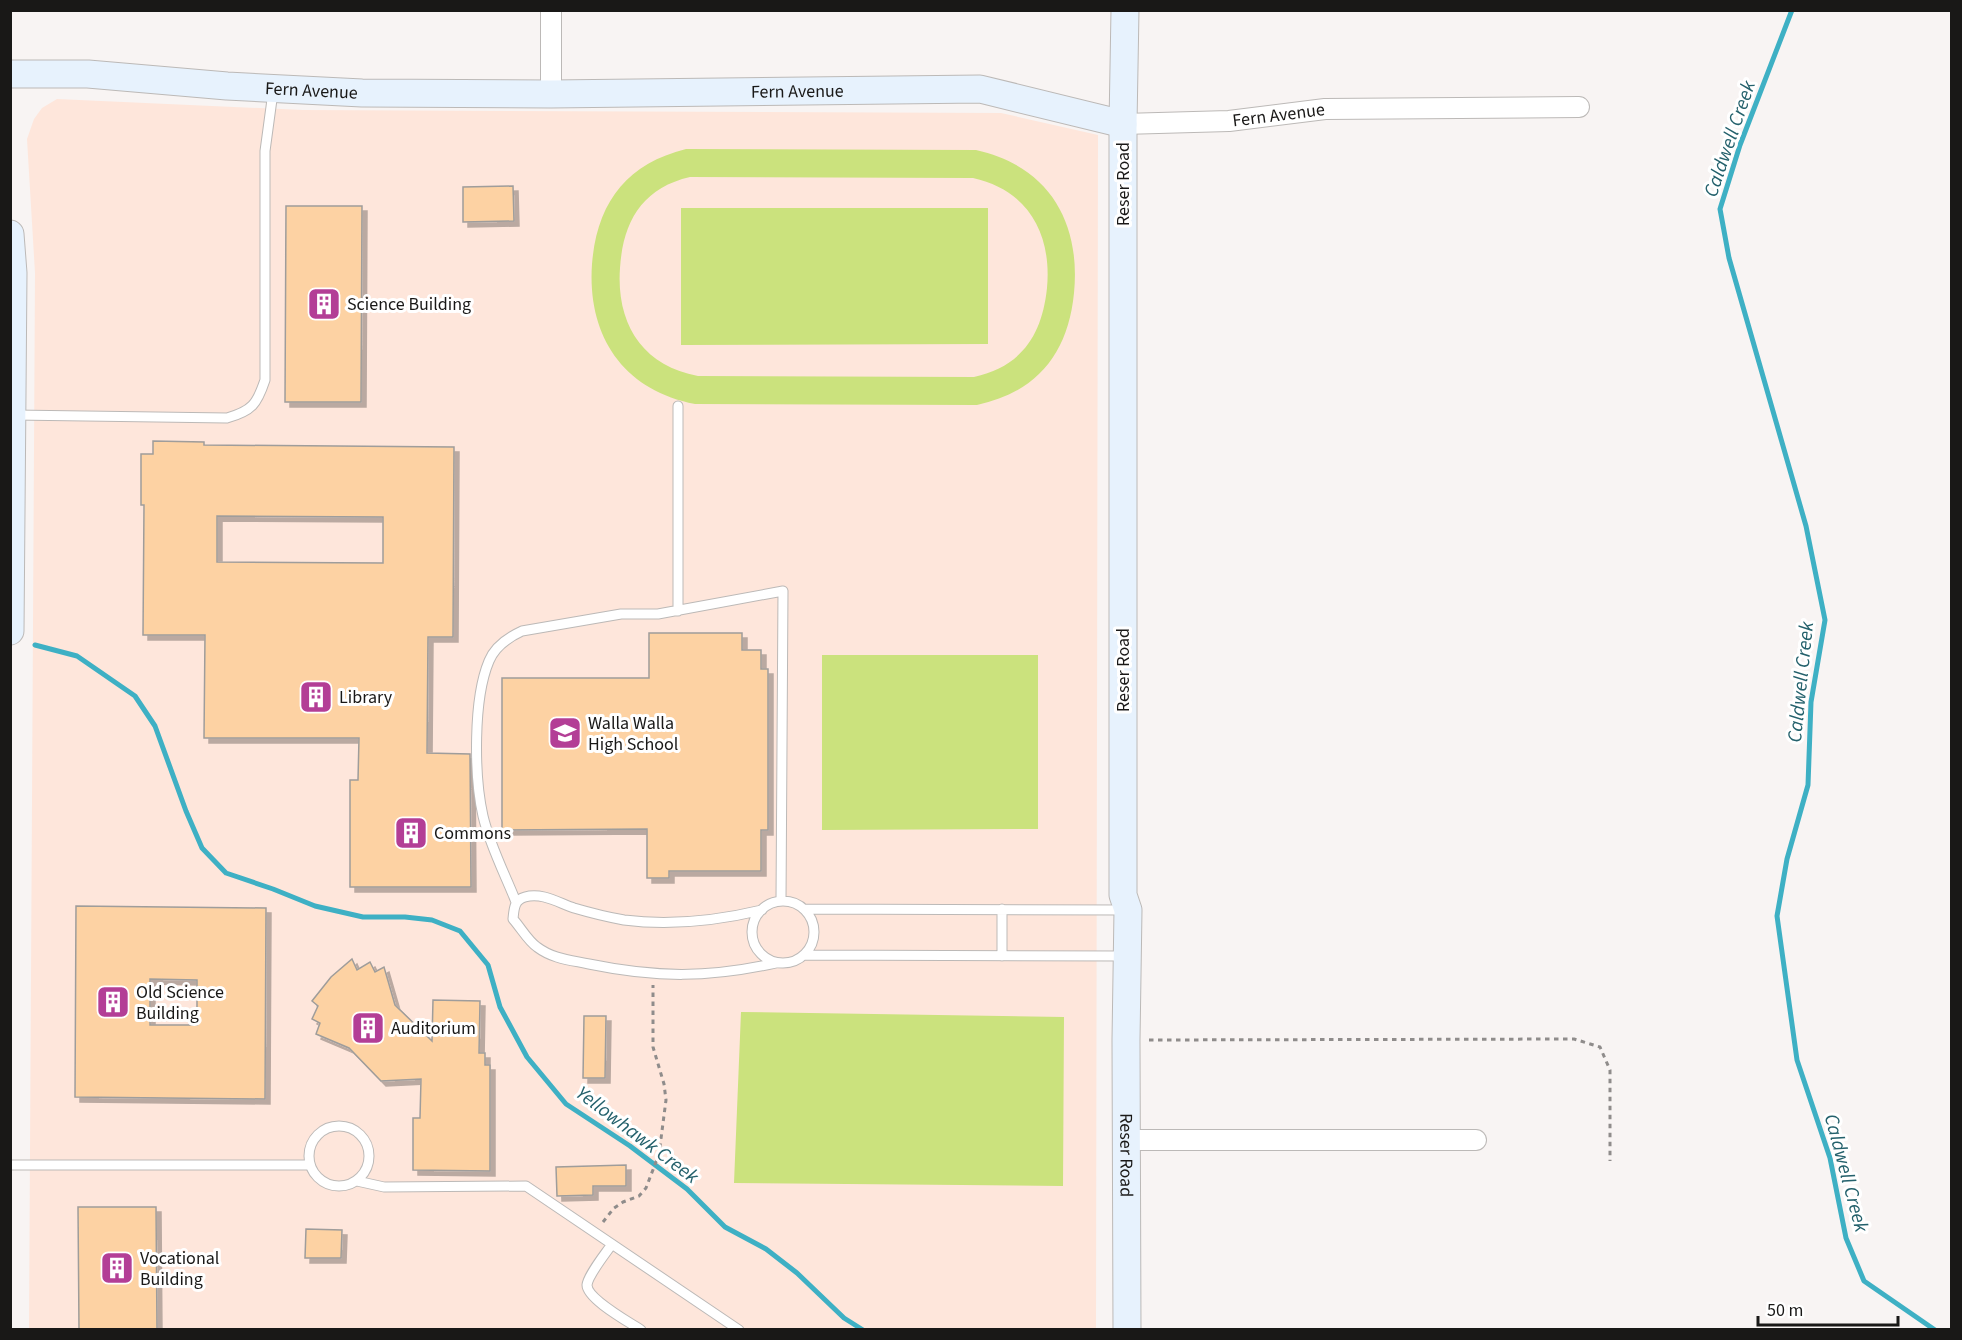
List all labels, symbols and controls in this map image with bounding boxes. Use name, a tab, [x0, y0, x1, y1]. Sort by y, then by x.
street label: Fern Avenue	[264, 75, 358, 105]
water label: Caldwell Creek	[1697, 77, 1763, 201]
street label: Fern Avenue	[751, 78, 844, 104]
street label: Fern Avenue	[1231, 97, 1326, 133]
street label: Reser Road	[1111, 142, 1136, 226]
building icon: Science Building	[306, 286, 342, 322]
place label: Science Building	[347, 292, 471, 317]
water label: Caldwell Creek	[1781, 620, 1821, 744]
street label: Reser Road	[1111, 628, 1136, 712]
building icon: Library	[298, 679, 334, 715]
place label: Library	[339, 685, 393, 710]
place label: Walla Walla High School	[588, 711, 678, 757]
school or university icon: Walla Walla High School	[547, 715, 583, 751]
building icon: Commons	[393, 815, 429, 851]
place label: Commons	[434, 821, 511, 846]
place label: Old Science Building	[136, 980, 224, 1026]
building icon: Old Science Building	[95, 984, 131, 1020]
building icon: Auditorium	[350, 1010, 386, 1046]
place label: Auditorium	[391, 1016, 476, 1041]
water label: Yellowhawk Creek	[570, 1079, 705, 1191]
water label: Caldwell Creek	[1817, 1111, 1875, 1236]
street label: Reser Road	[1114, 1113, 1139, 1197]
place label: Vocational Building	[140, 1246, 219, 1292]
building icon: Vocational Building	[99, 1250, 135, 1286]
scale bar	[1758, 1289, 1898, 1327]
text: 50 m	[1767, 1298, 1803, 1323]

